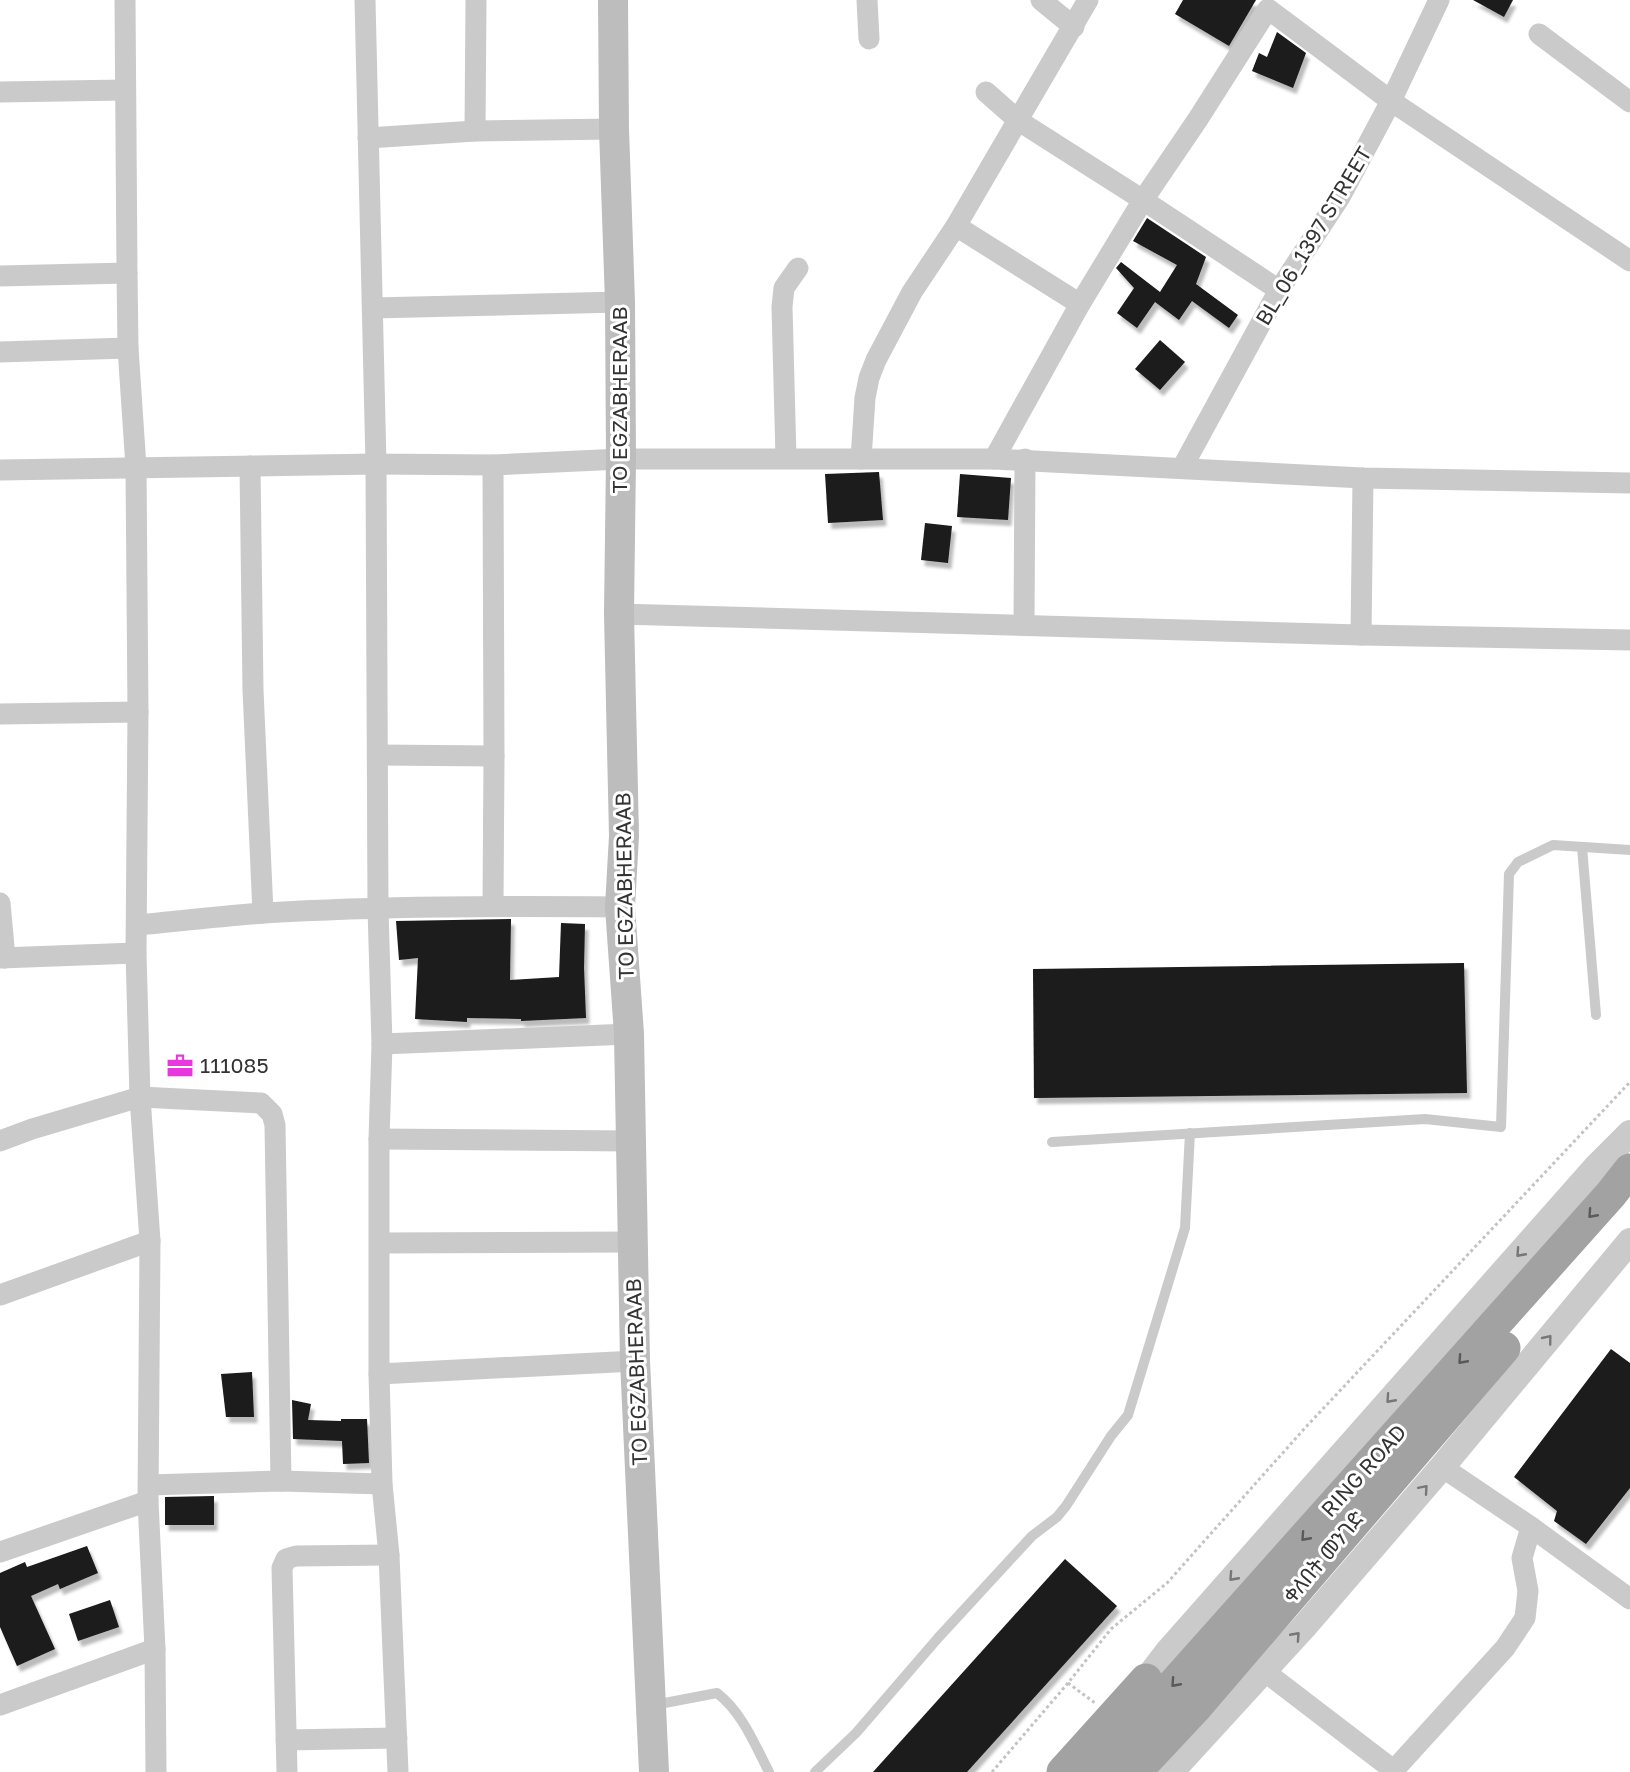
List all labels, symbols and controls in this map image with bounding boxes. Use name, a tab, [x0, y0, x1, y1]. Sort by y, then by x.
street label: BL_06_1397 STREET	[1250, 141, 1377, 329]
street label: TO EGZABHERAAB	[606, 306, 632, 494]
street label: TO EGZABHERAAB	[609, 792, 639, 980]
office icon: 111085	[165, 1051, 195, 1081]
place label: 111085	[200, 1052, 269, 1078]
one-way arrow	[1588, 1208, 1599, 1218]
one-way arrow	[1516, 1247, 1527, 1257]
street label: TO EGZABHERAAB	[620, 1278, 652, 1466]
one-way arrow	[1541, 1335, 1552, 1346]
one-way arrow	[1458, 1353, 1469, 1364]
one-way arrow	[1387, 1393, 1398, 1404]
street label: RING ROAD	[1315, 1419, 1411, 1522]
one-way arrow	[1416, 1485, 1427, 1496]
street label: ቀለበት መንገድ	[1277, 1505, 1369, 1608]
one-way arrow	[1301, 1530, 1312, 1541]
one-way arrow	[1229, 1570, 1240, 1581]
one-way arrow	[1289, 1632, 1300, 1643]
one-way arrow	[1171, 1676, 1182, 1687]

